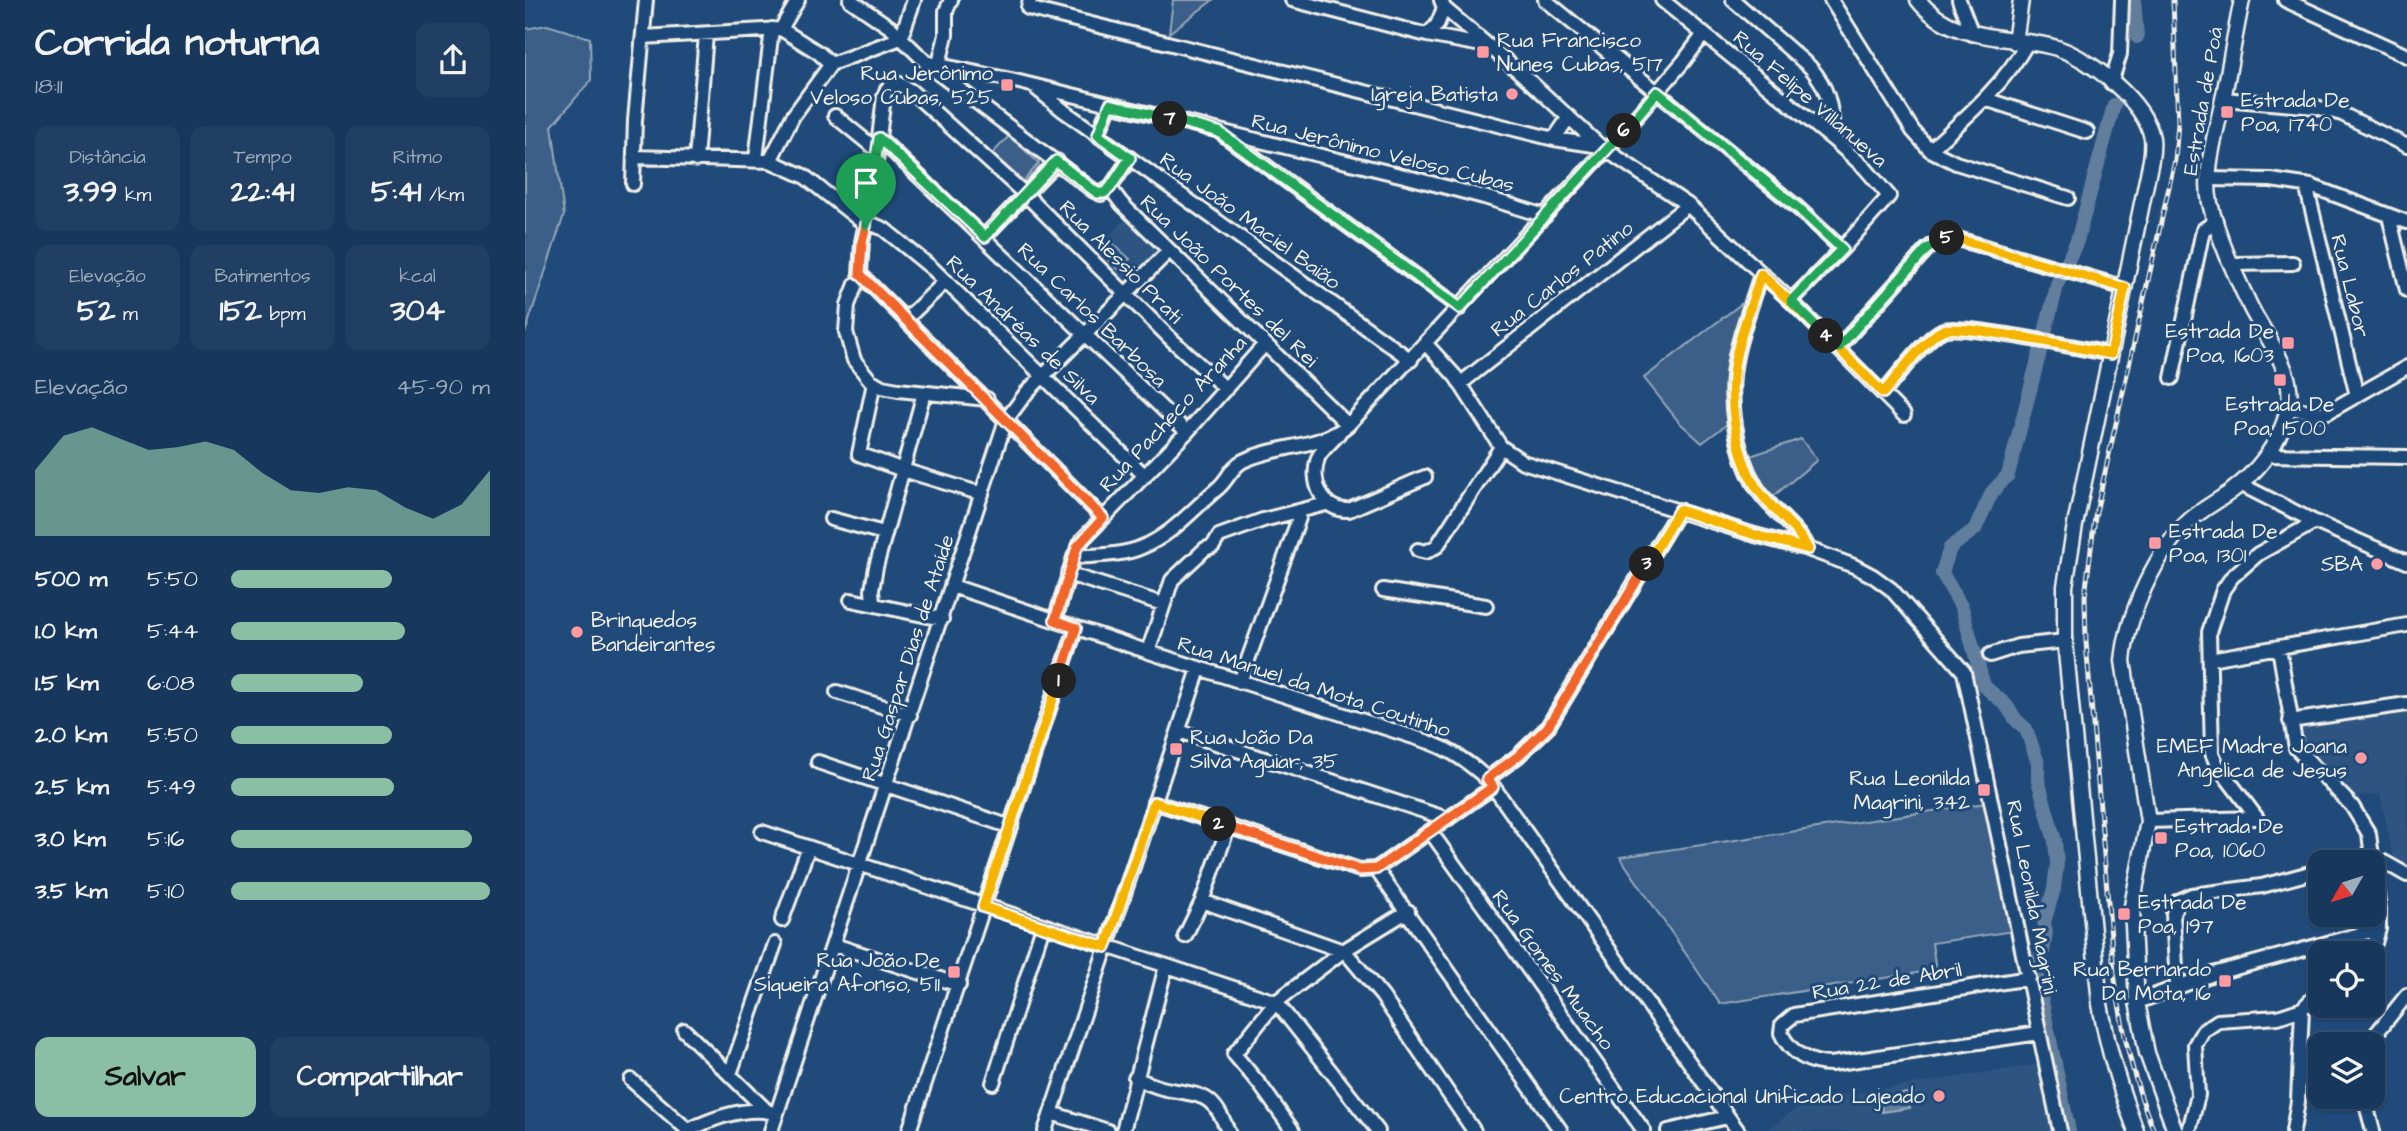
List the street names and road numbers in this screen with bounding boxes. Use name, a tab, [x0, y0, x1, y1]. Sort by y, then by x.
street label: Rua Felipe Villanueva	[1726, 24, 1894, 175]
street label: Estrada de Poá	[2176, 24, 2230, 177]
street label: Rua Jerônimo Veloso Cubas	[1249, 106, 1517, 200]
street label: Rua João Maciel Baião	[1154, 145, 1347, 297]
street label: Rua João Portes del Rei	[1134, 188, 1324, 374]
street label: Rua Alessio Prati	[1053, 194, 1189, 330]
street label: Rua Carlos Patino	[1485, 214, 1640, 344]
street label: Rua Labor	[2323, 231, 2377, 341]
street label: Rua Carlos Barbosa	[1011, 236, 1173, 394]
street label: Rua Andréas de Silva	[940, 249, 1107, 412]
street label: Rua Pacheco Aranha	[1093, 329, 1254, 499]
street label: Rua Gaspar Dias de Ataíde	[854, 531, 963, 785]
street label: Rua Manuel da Mota Coutinho	[1174, 629, 1454, 745]
street label: Rua Leonilda Magrini	[1997, 798, 2065, 997]
street label: Rua Gomes Muacho	[1485, 884, 1621, 1056]
street label: Rua 22 de Abril	[1810, 955, 1964, 1007]

